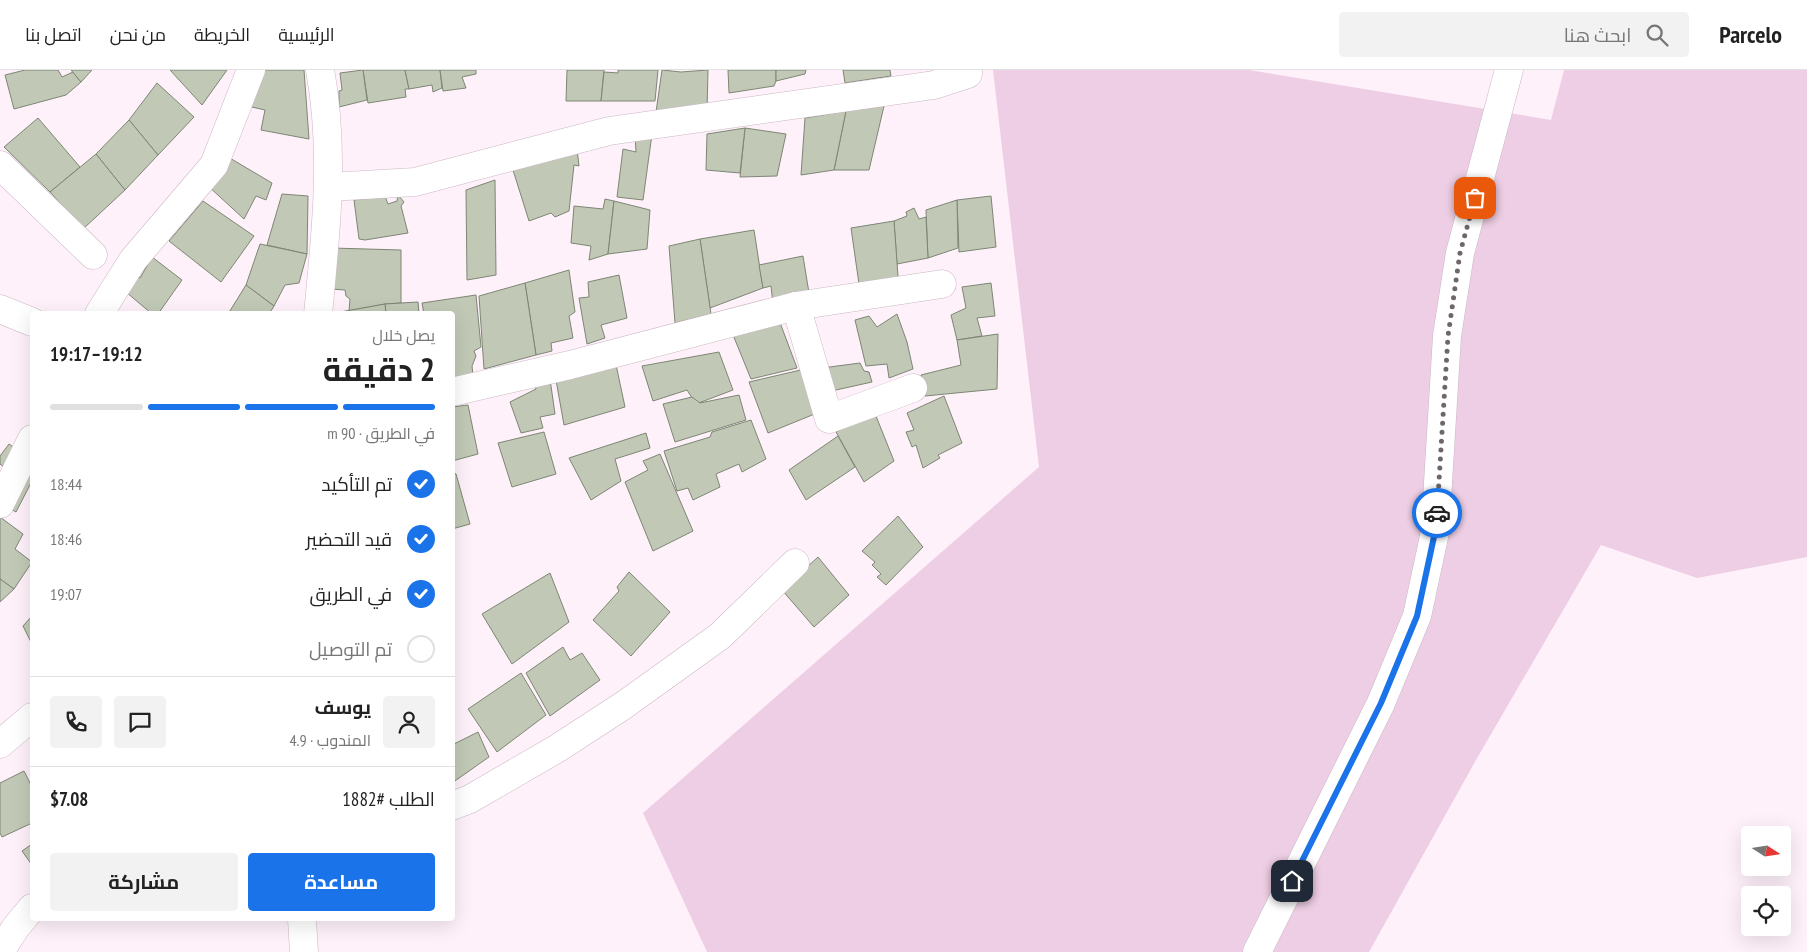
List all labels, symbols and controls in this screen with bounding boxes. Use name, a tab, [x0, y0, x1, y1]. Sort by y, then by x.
search box	[1339, 12, 1689, 57]
text: Parcelo	[1719, 19, 1782, 50]
icon: search	[1643, 21, 1671, 49]
text: اتصل بنا	[25, 23, 82, 46]
text: من نحن	[110, 23, 166, 46]
text: الخريطة	[194, 23, 250, 46]
text: الرئيسية	[278, 23, 335, 46]
text: ابحث هنا	[1564, 23, 1631, 47]
pin	[1454, 177, 1496, 219]
icon: bag	[1461, 184, 1489, 212]
text: يصل خلال	[372, 325, 435, 345]
text: 19:12–19:17	[50, 342, 143, 366]
text: 2 دقيقة	[323, 348, 435, 390]
text: في الطريق · 90 m	[327, 423, 435, 443]
icon: check	[407, 470, 435, 498]
text: تم التأكيد	[321, 472, 392, 496]
text: 18:44	[50, 474, 82, 494]
courier	[1412, 488, 1462, 538]
icon: car	[1423, 499, 1451, 527]
icon: check	[407, 525, 435, 553]
text: قيد التحضير	[306, 527, 392, 551]
text: 18:46	[50, 529, 82, 549]
icon: check	[407, 580, 435, 608]
text: في الطريق	[310, 582, 392, 606]
text: 19:07	[50, 584, 82, 604]
text: تم التوصيل	[309, 637, 392, 661]
text: يوسف	[315, 695, 371, 719]
button: phone	[50, 696, 102, 748]
button: chat	[114, 696, 166, 748]
button: person	[383, 696, 435, 748]
text: المندوب · 4.9	[289, 730, 371, 750]
text: $7.08	[50, 787, 88, 811]
text: الطلب #1882	[342, 787, 435, 811]
north arrow	[1741, 826, 1791, 876]
map controls	[1741, 826, 1791, 936]
button: مشاركة	[50, 853, 238, 911]
button: مساعدة	[248, 853, 435, 911]
pin	[1271, 860, 1313, 902]
icon: home	[1278, 867, 1306, 895]
button: locate	[1741, 886, 1791, 936]

